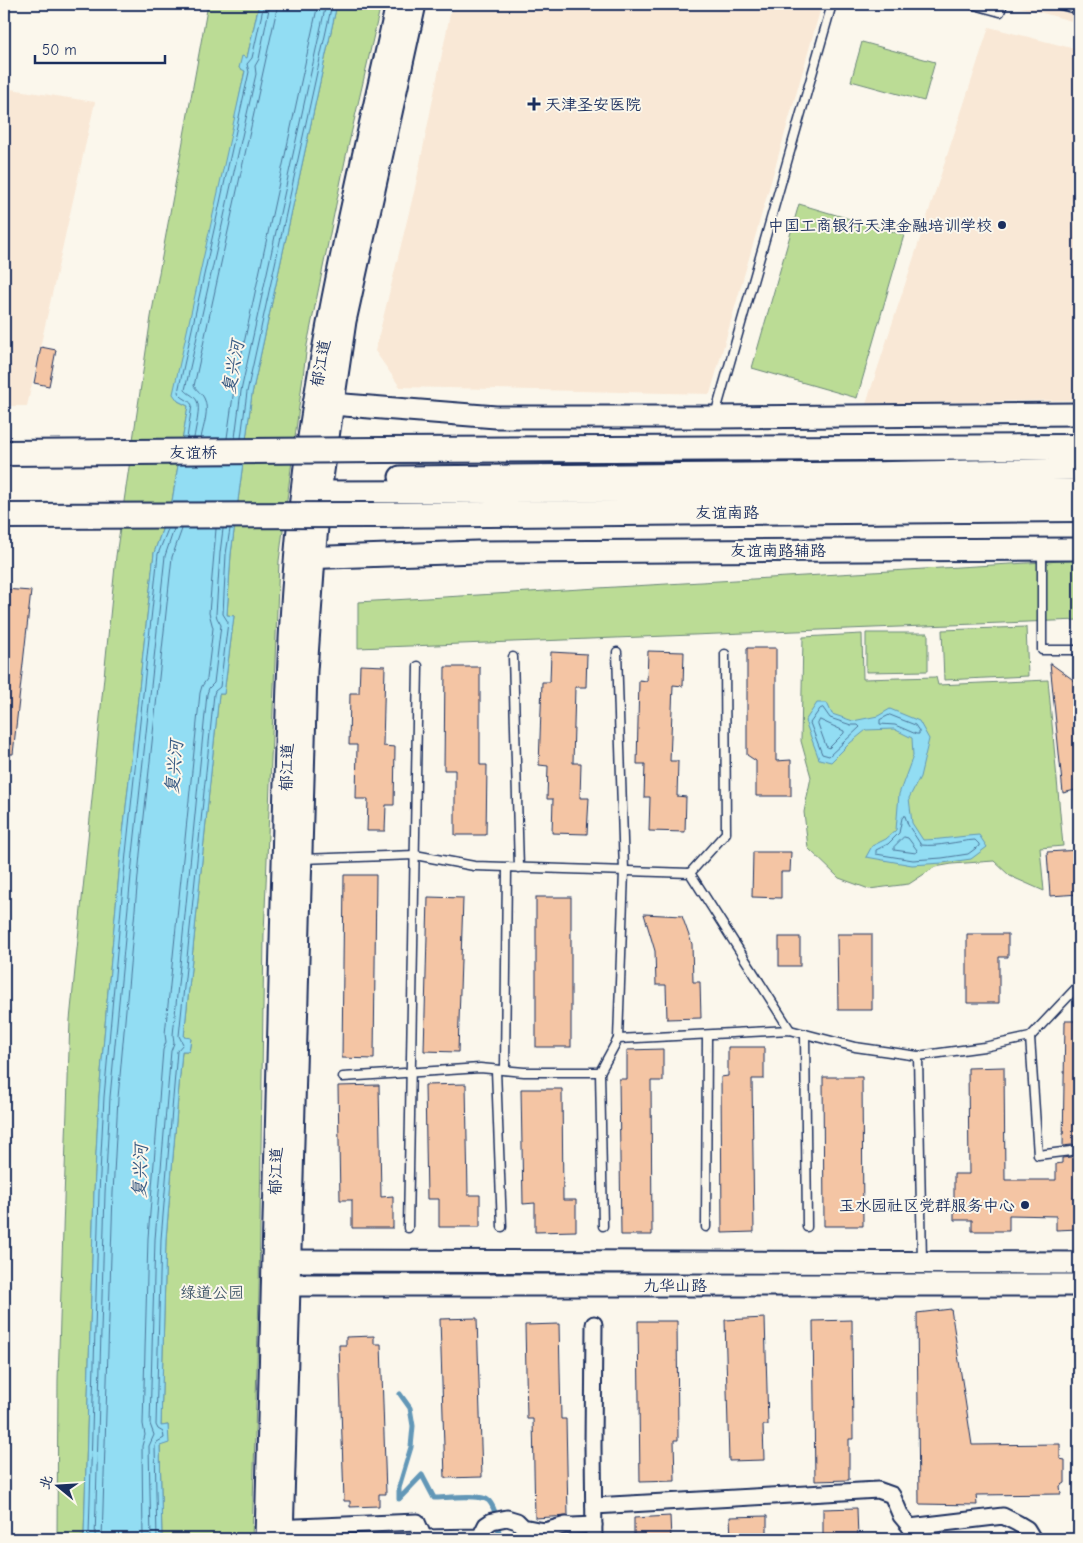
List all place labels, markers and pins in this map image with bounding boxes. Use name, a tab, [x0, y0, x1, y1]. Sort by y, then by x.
place label: 天津圣安医院	[545, 96, 641, 114]
marker: 天津圣安医院	[527, 97, 541, 111]
place label: 中国工商银行天津金融培训学校	[768, 217, 992, 235]
marker: 中国工商银行天津金融培训学校	[996, 219, 1008, 231]
place label: 玉水园社区党群服务中心	[839, 1197, 1015, 1215]
marker: 玉水园社区党群服务中心	[1019, 1199, 1031, 1211]

